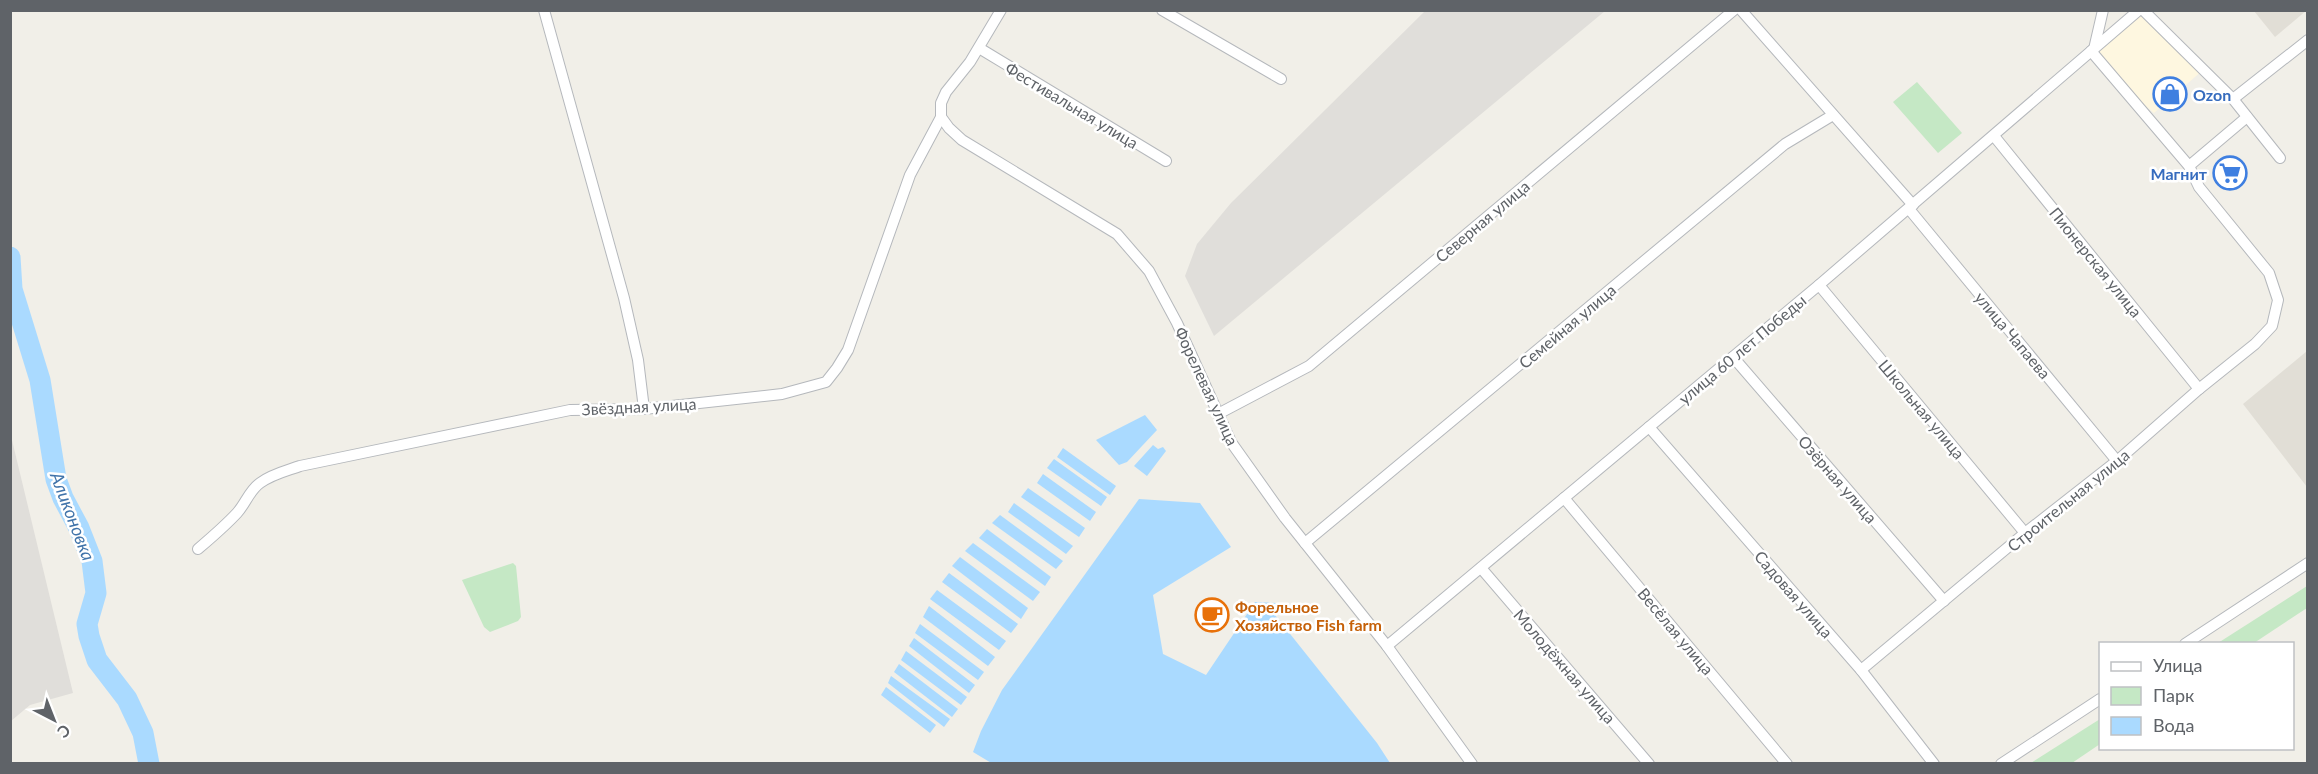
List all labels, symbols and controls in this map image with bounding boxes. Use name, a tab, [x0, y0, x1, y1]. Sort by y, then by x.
street label: Фестивальная улица	[1002, 58, 1142, 152]
shop icon: Ozon	[2152, 76, 2188, 112]
place label: Ozon	[2193, 85, 2231, 104]
supermarket icon: Магнит	[2212, 155, 2248, 191]
place label: Магнит	[2151, 164, 2208, 183]
street label: Северная улица	[1431, 176, 1533, 266]
street label: Пионерская улица	[2046, 203, 2146, 321]
street label: Семейная улица	[1515, 280, 1619, 372]
street label: улица Чапаева	[1971, 288, 2055, 382]
street label: улица 60 лет Победы	[1675, 290, 1809, 408]
street label: Форелевая улица	[1171, 324, 1243, 448]
street label: Школьная улица	[1875, 356, 1969, 462]
street label: Звёздная улица	[581, 394, 697, 418]
street label: Озёрная улица	[1795, 431, 1881, 527]
street label: Строительная улица	[2003, 445, 2133, 555]
water label: Аликоновка	[46, 468, 100, 564]
street label: Садовая улица	[1751, 547, 1837, 641]
street label: Весёлая улица	[1634, 584, 1718, 678]
cafe icon: Форельное Хозяйство Fish farm	[1194, 597, 1230, 633]
place label: Форельное Хозяйство Fish farm	[1235, 597, 1382, 634]
street label: Молодёжная улица	[1510, 605, 1620, 727]
legend	[2099, 642, 2294, 750]
text: Улица	[2153, 654, 2203, 676]
text: Парк	[2153, 684, 2195, 706]
north arrow	[24, 690, 84, 750]
text: Вода	[2153, 714, 2194, 736]
text: С	[54, 721, 75, 742]

